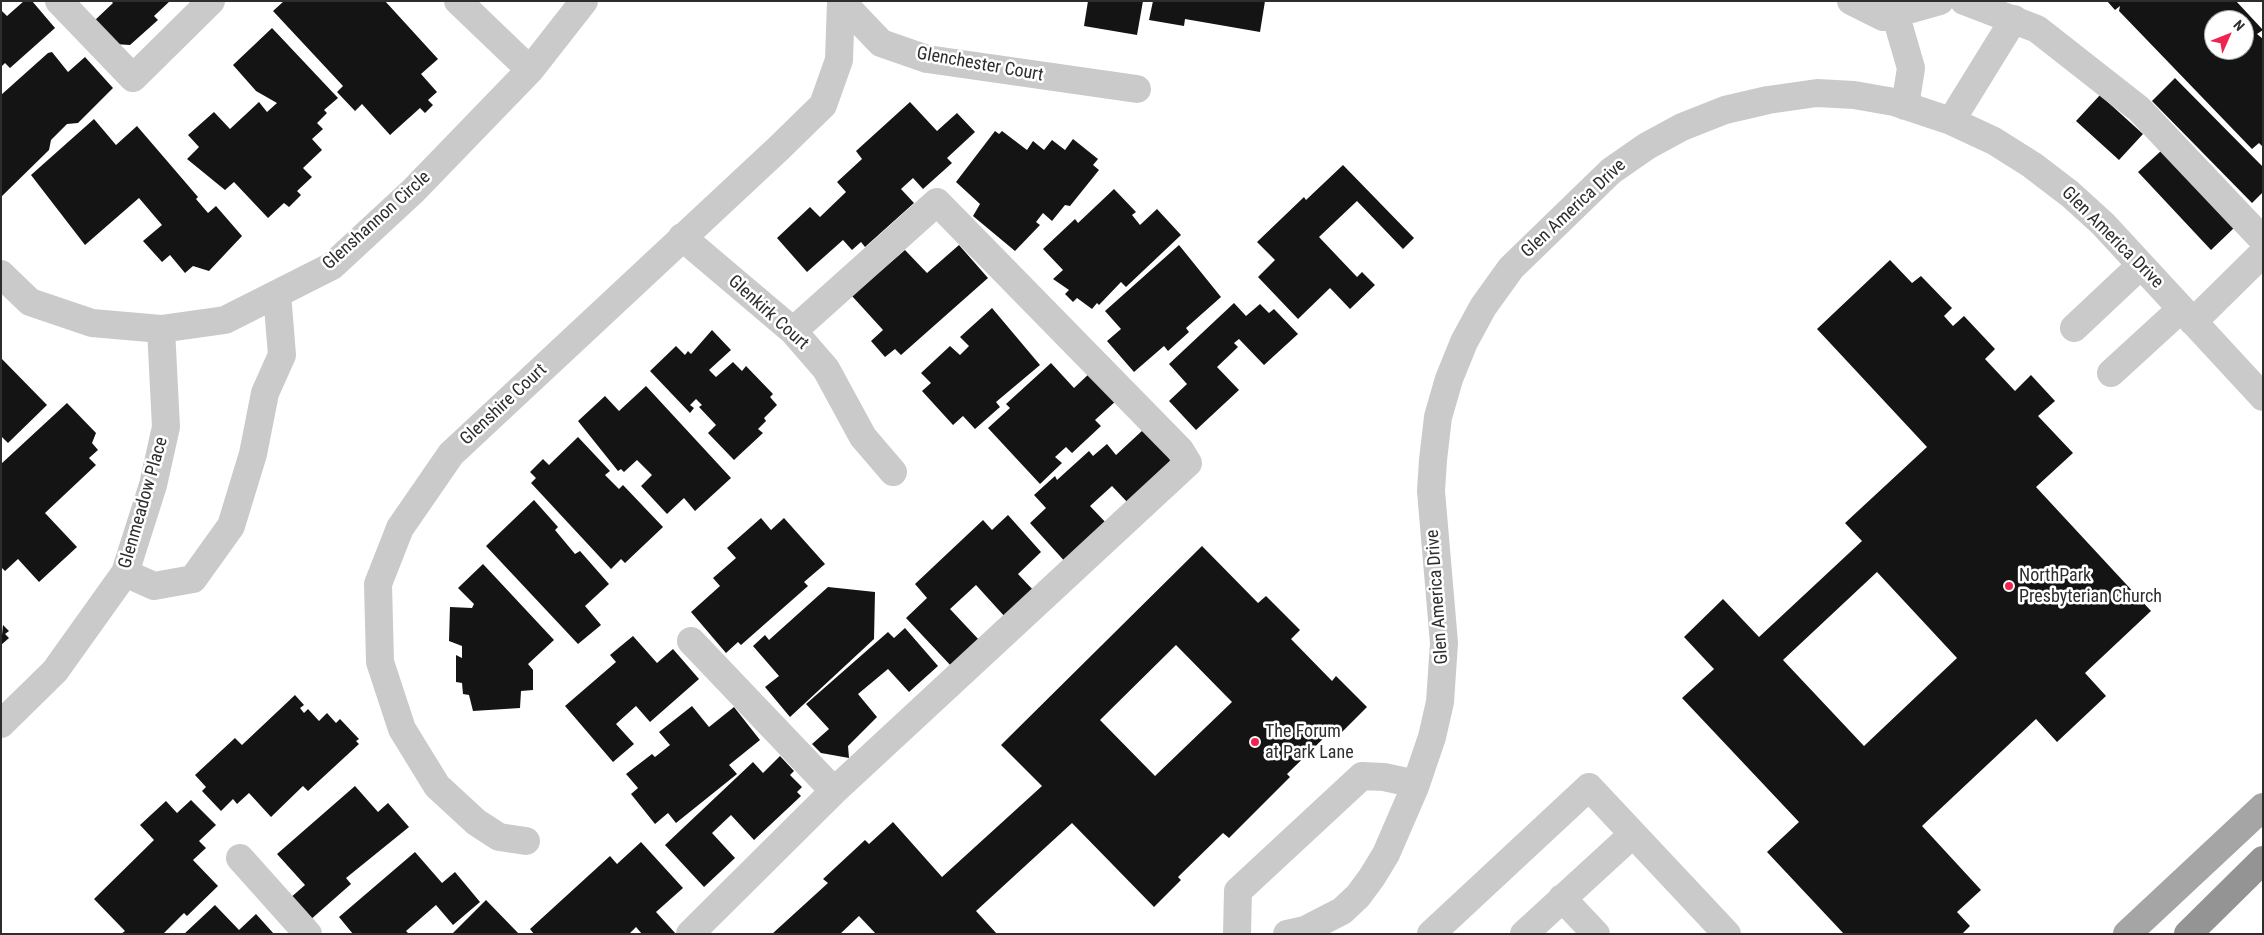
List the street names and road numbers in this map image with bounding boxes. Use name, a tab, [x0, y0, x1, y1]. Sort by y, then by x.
street label: Glenchester Court	[915, 43, 1045, 87]
street label: Glen America Drive	[1517, 155, 1631, 263]
street label: Glenshannon Circle	[319, 167, 435, 275]
street label: Glen America Drive	[2057, 183, 2167, 293]
street label: Glenkirk Court	[723, 271, 813, 355]
street label: Glenshire Court	[456, 360, 552, 450]
street label: Glenmeadow Place	[115, 435, 173, 571]
street label: Glen America Drive	[1423, 529, 1453, 665]

